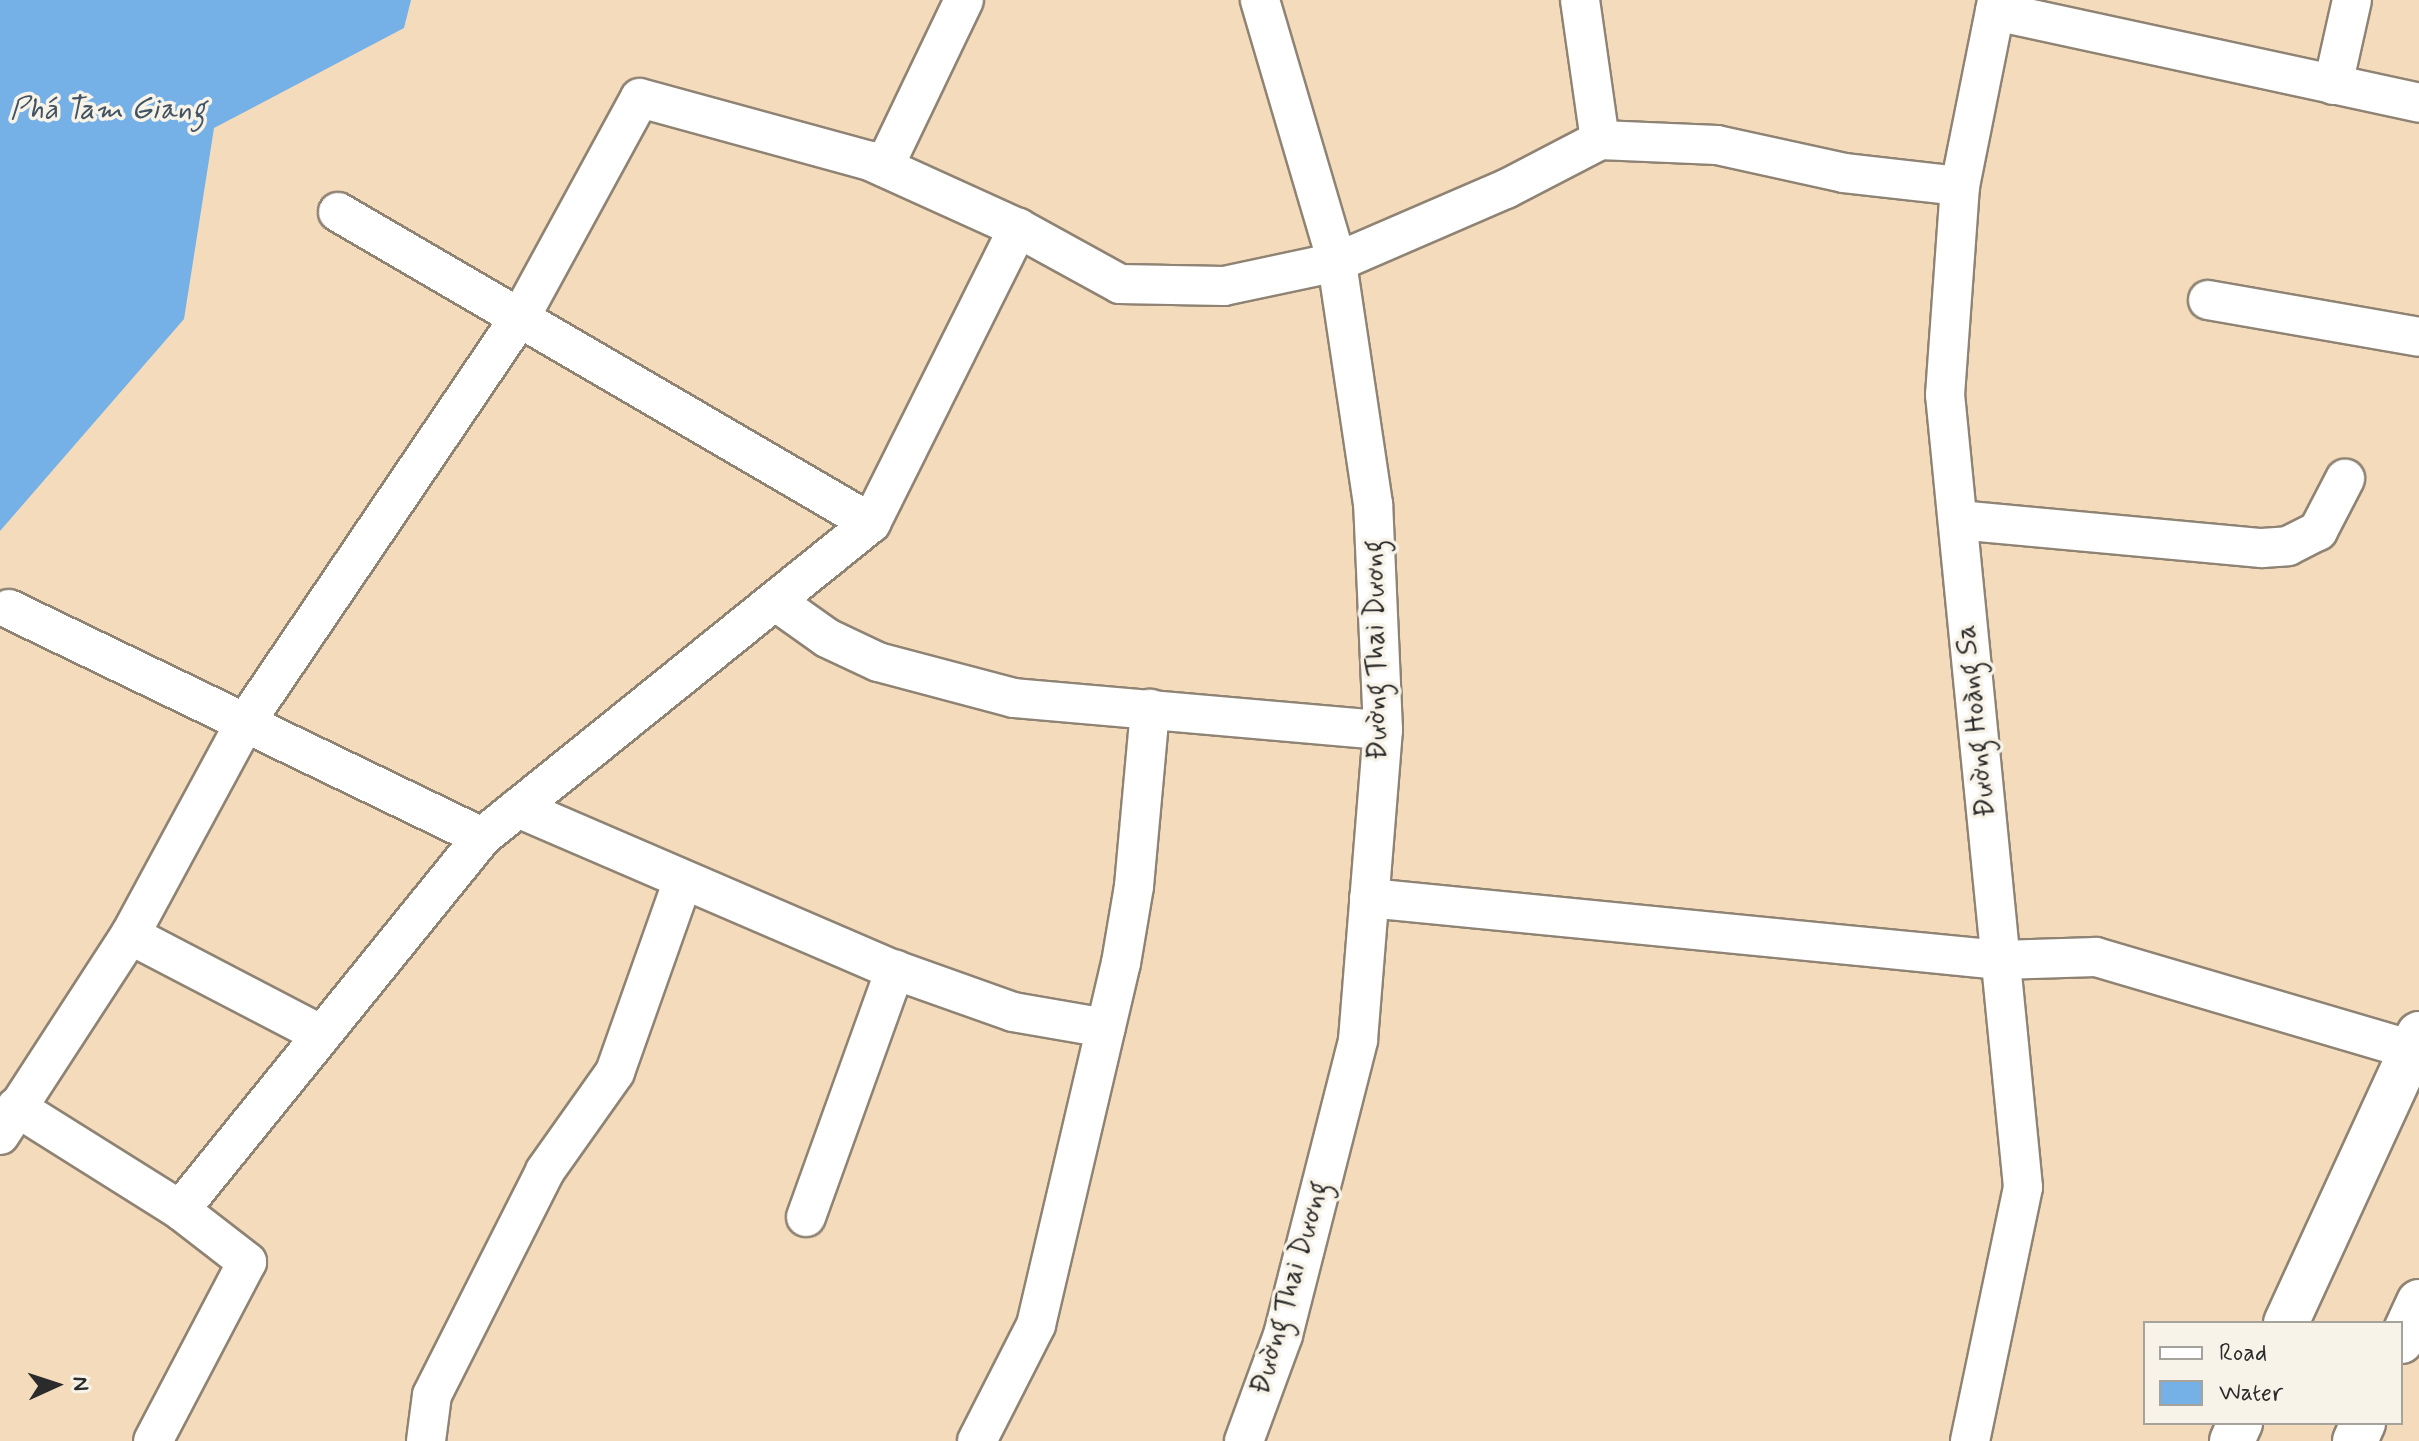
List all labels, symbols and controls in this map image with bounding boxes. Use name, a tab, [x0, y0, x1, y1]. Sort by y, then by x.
water label: Phá Tam Giang	[11, 92, 205, 128]
street label: Đường Thai Dương	[1358, 540, 1396, 760]
street label: Đường Hoàng Sa	[1950, 623, 2004, 819]
street label: Đường Thai Dương	[1245, 1178, 1337, 1398]
legend	[2143, 1321, 2403, 1425]
text: Road	[2219, 1338, 2267, 1369]
north arrow	[16, 1345, 96, 1425]
text: N	[66, 1376, 94, 1392]
text: Water	[2219, 1378, 2283, 1409]

